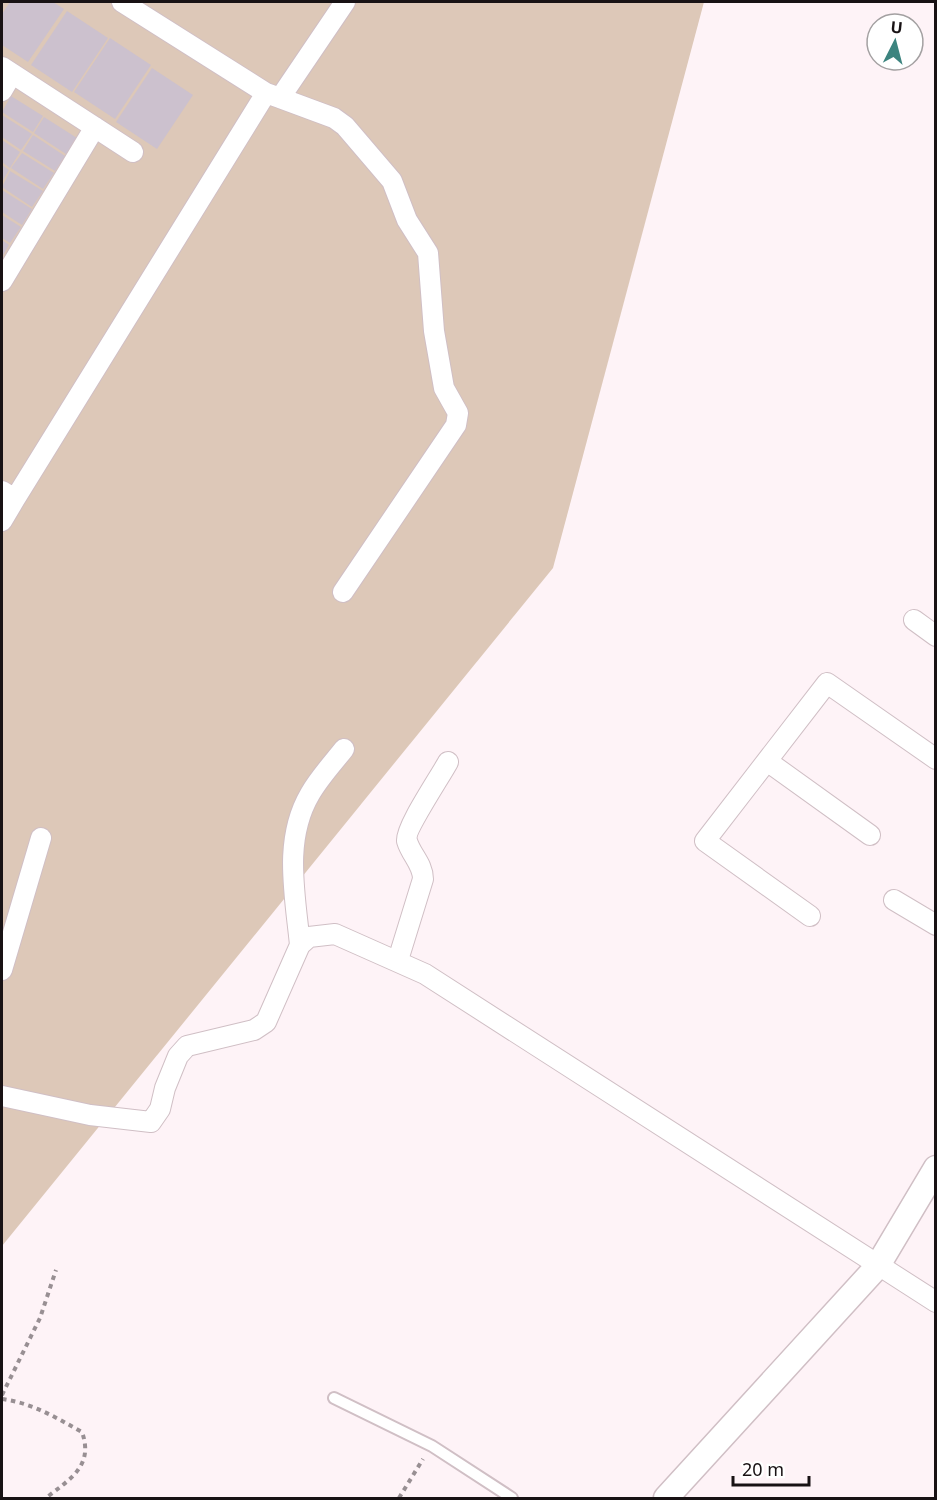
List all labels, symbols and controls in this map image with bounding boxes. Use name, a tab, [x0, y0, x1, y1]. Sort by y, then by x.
north arrow	[865, 12, 925, 72]
text: U	[889, 16, 904, 39]
scale bar	[733, 1449, 810, 1487]
text: 20 m	[742, 1457, 784, 1481]

